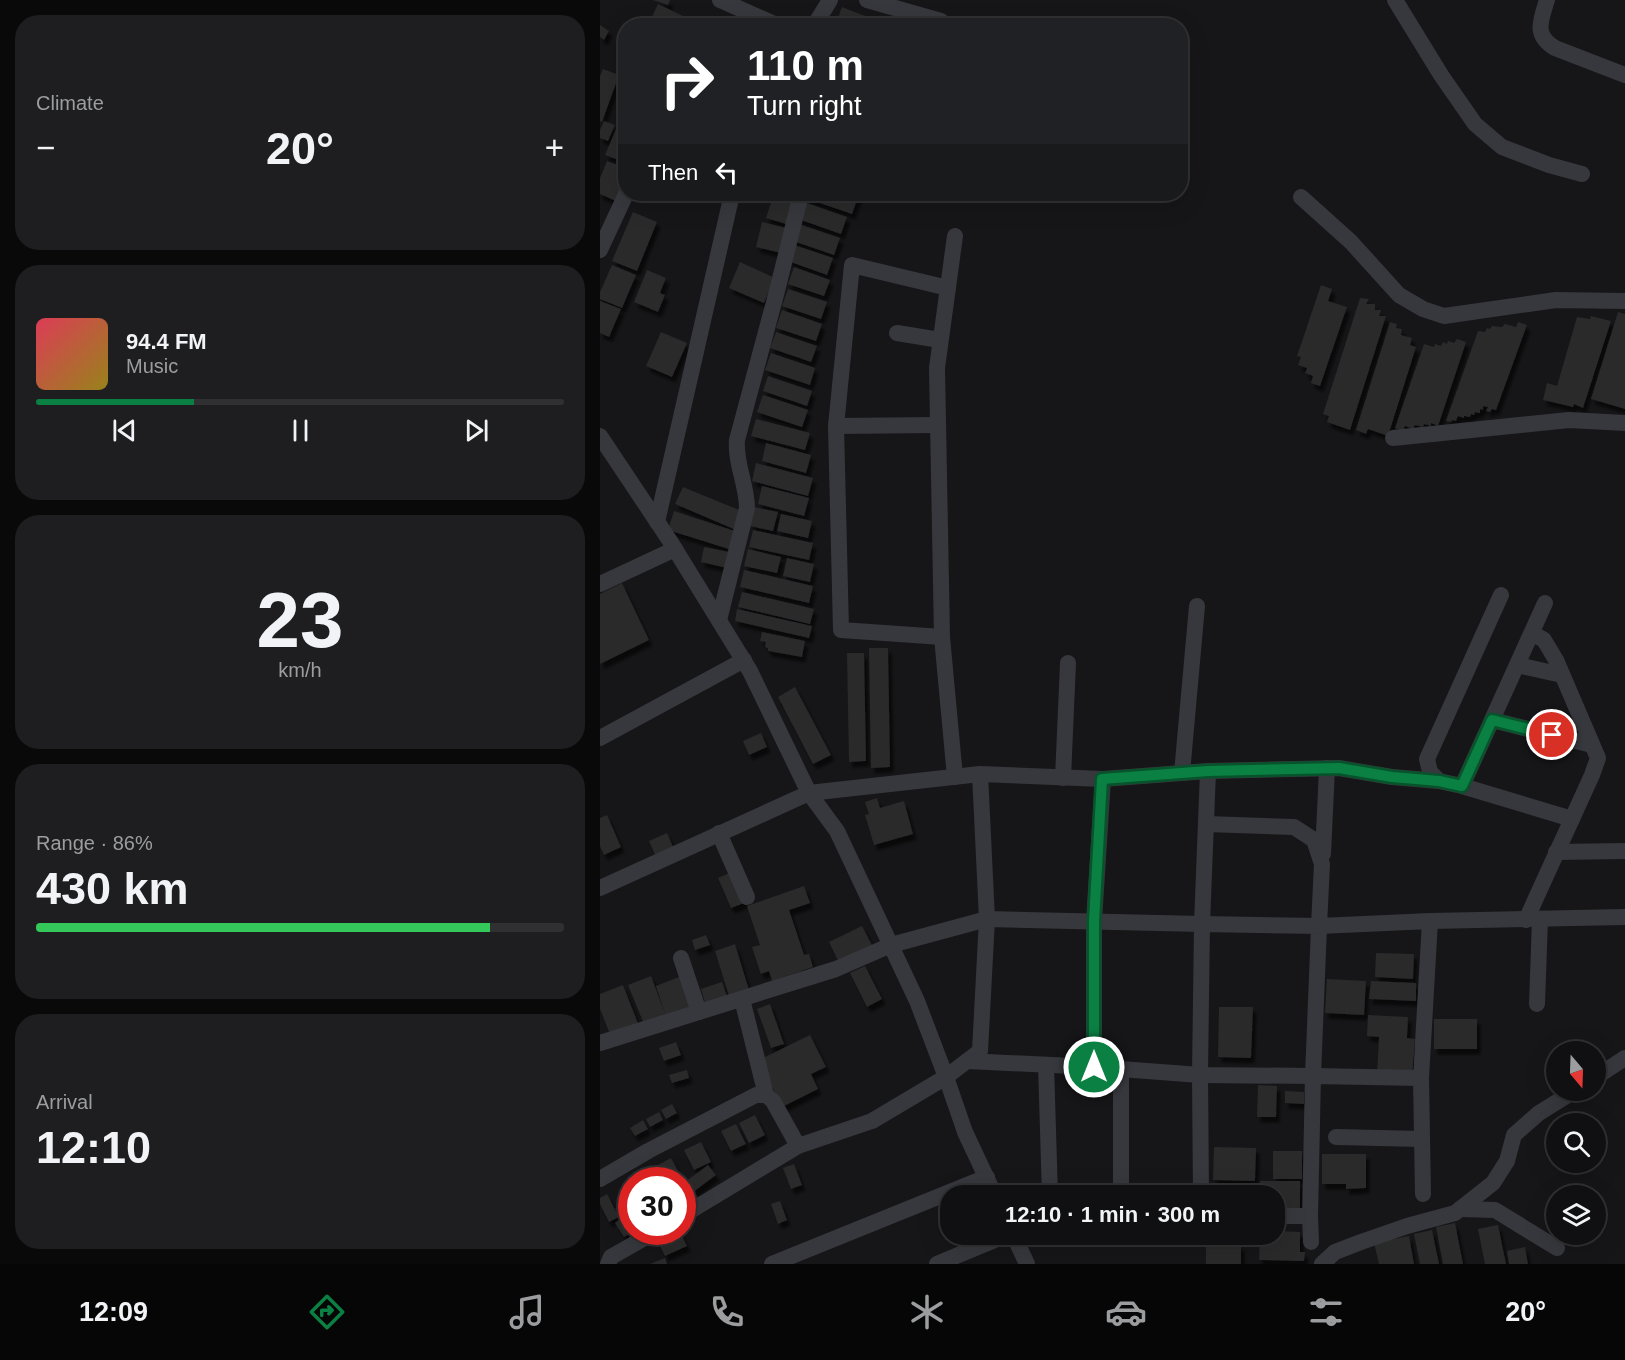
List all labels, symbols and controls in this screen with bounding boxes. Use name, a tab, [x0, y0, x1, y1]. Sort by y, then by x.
icon: right	[648, 42, 726, 120]
text: 110 m	[747, 42, 864, 89]
text: Turn right	[747, 91, 862, 121]
text: Climate	[36, 92, 104, 114]
text: 20°	[266, 123, 334, 174]
text: −	[36, 129, 55, 166]
text: +	[545, 129, 564, 166]
icon: left	[710, 156, 743, 189]
text: Then	[648, 160, 698, 185]
text: 94.4 FM	[126, 329, 207, 354]
text: Music	[126, 355, 178, 377]
icon: previous	[108, 414, 141, 447]
icon: pause	[284, 414, 317, 447]
icon: next	[460, 414, 493, 447]
text: 23	[257, 576, 343, 664]
text: km/h	[278, 659, 322, 681]
pin	[1526, 709, 1577, 760]
icon: arrive	[1535, 718, 1568, 751]
text: Range · 86%	[36, 832, 153, 854]
text: 430 km	[36, 863, 189, 914]
position arrow	[1062, 1035, 1126, 1099]
north arrow	[1546, 1041, 1606, 1101]
map controls	[1546, 1041, 1606, 1245]
text: Arrival	[36, 1091, 93, 1113]
button: search	[1546, 1113, 1606, 1173]
text: 12:10	[36, 1122, 151, 1173]
speed limit sign: 30	[618, 1167, 696, 1245]
button: layers	[1546, 1185, 1606, 1245]
text: 12:10 · 1 min · 300 m	[1005, 1202, 1220, 1227]
icon: directions	[306, 1291, 348, 1333]
icon: music	[506, 1291, 548, 1333]
icon: phone	[706, 1291, 748, 1333]
icon: climate	[906, 1291, 948, 1333]
icon: car	[1105, 1291, 1147, 1333]
icon: filters	[1305, 1291, 1347, 1333]
text: 12:09	[79, 1297, 148, 1327]
text: 20°	[1505, 1297, 1546, 1327]

